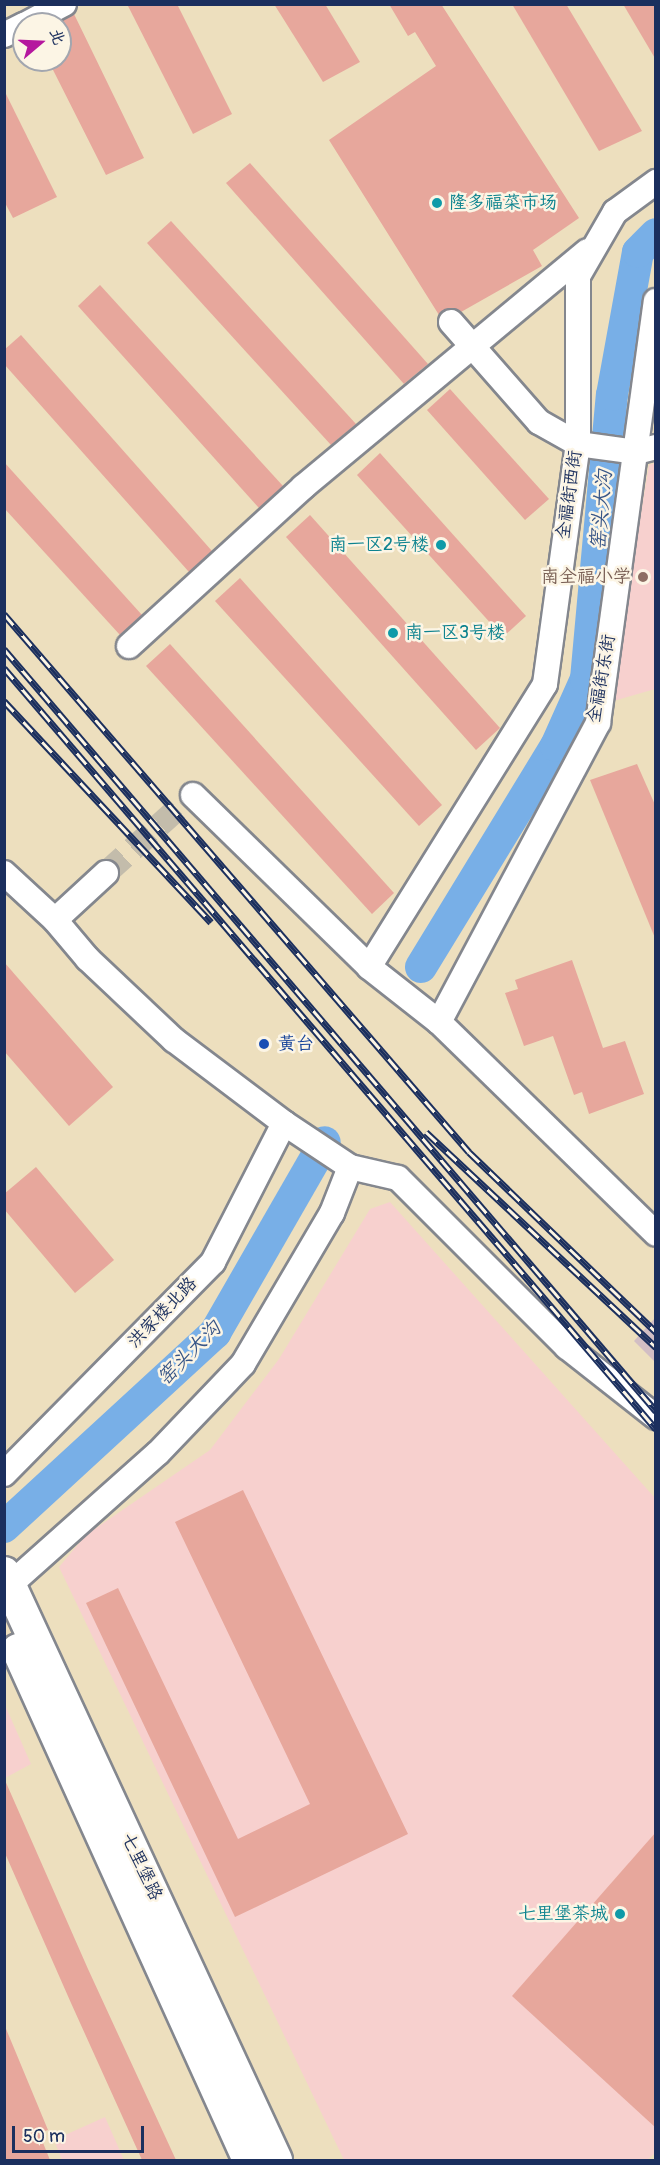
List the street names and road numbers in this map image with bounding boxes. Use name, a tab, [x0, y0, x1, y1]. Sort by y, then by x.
street label: 全福街西街	[553, 449, 587, 541]
street label: 全福街东街	[584, 633, 620, 725]
street label: 洪家楼北路	[124, 1273, 202, 1353]
street label: 七里堡路	[116, 1830, 166, 1904]

